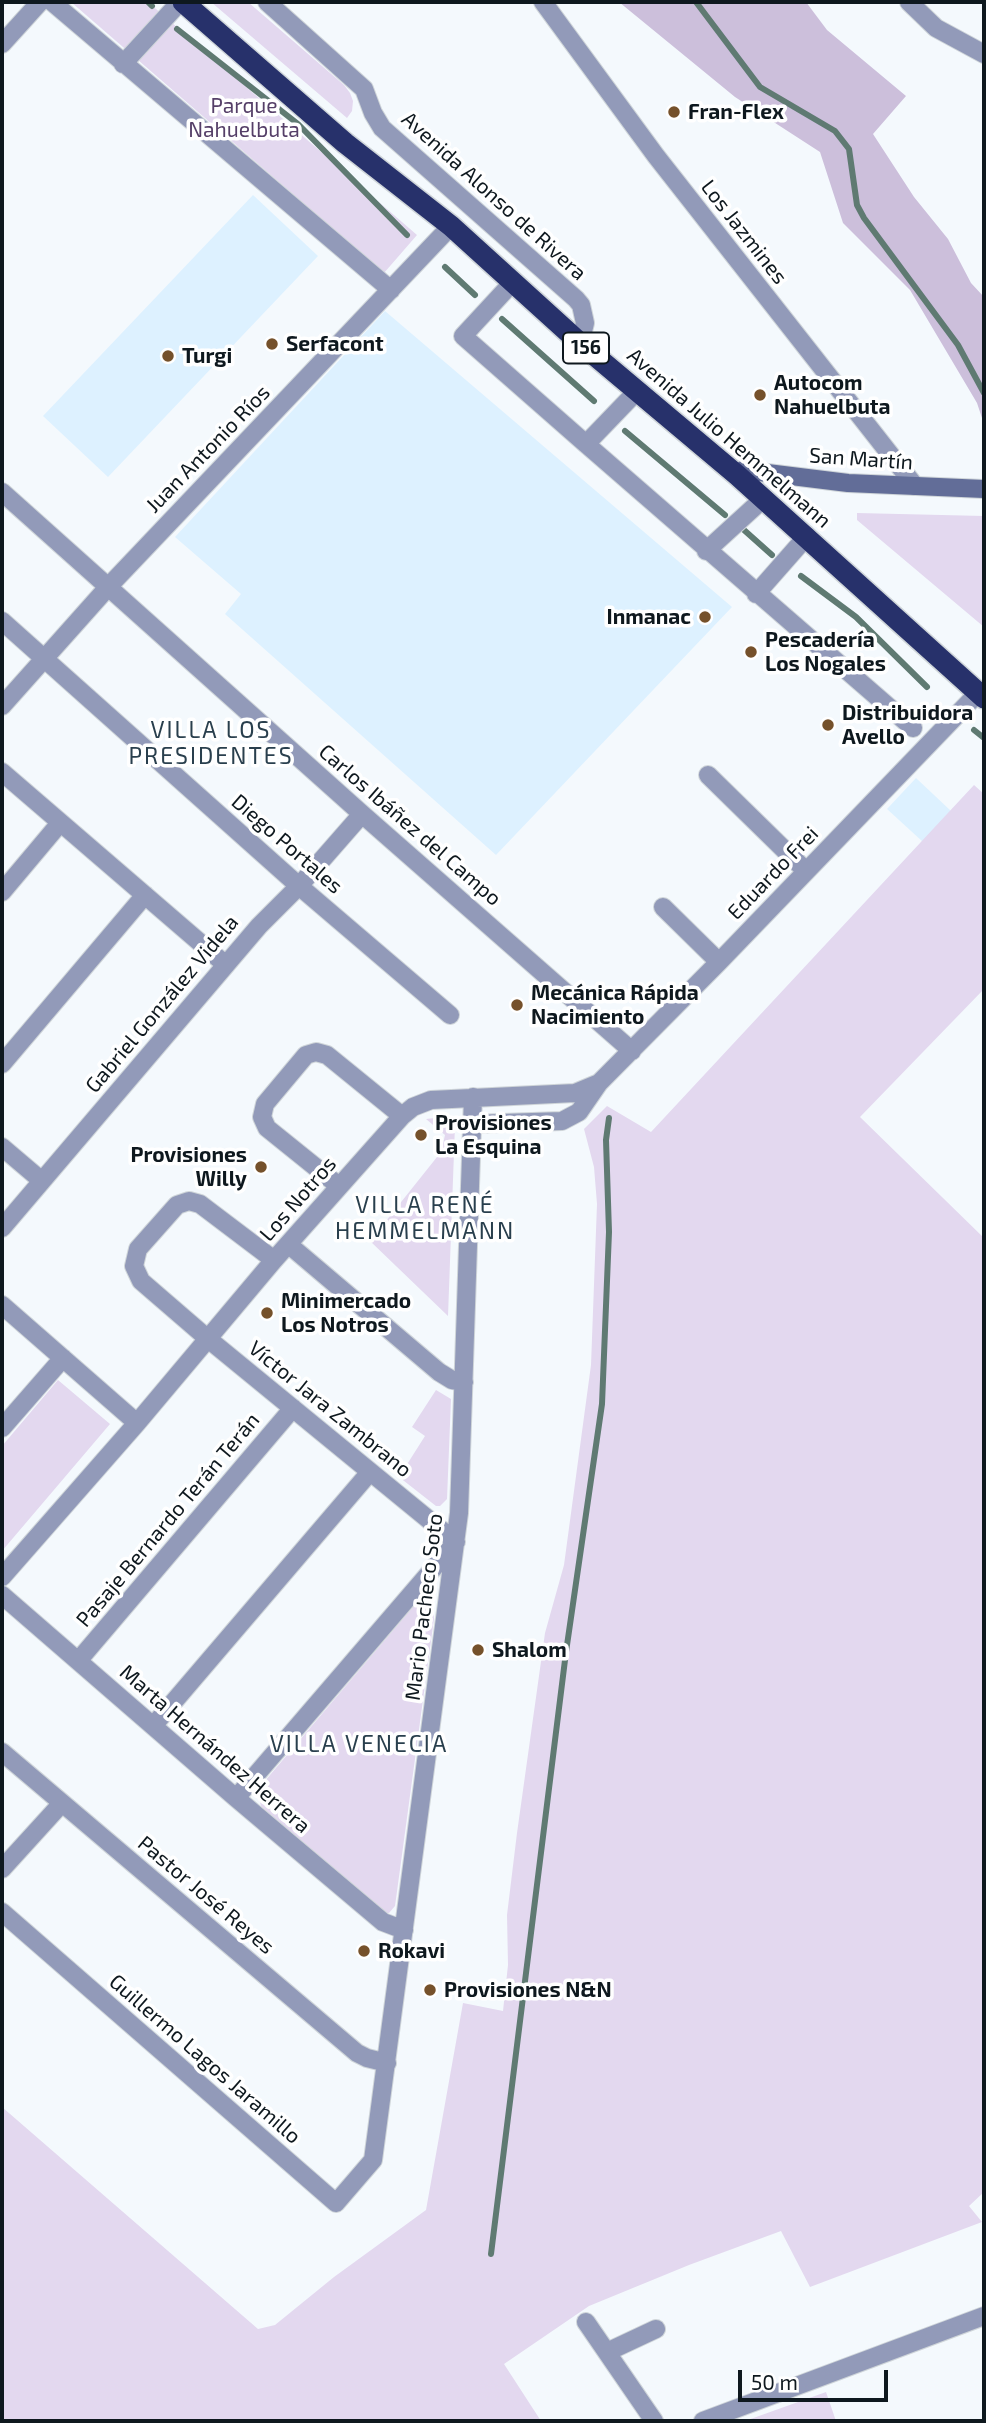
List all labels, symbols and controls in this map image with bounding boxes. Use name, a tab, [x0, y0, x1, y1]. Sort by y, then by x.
park label: Parque Nahuelbuta	[188, 93, 300, 143]
place label: Fran-Flex	[688, 99, 784, 125]
marker: Fran-Flex	[666, 104, 682, 120]
street label: Avenida Alonso de Rivera	[397, 106, 591, 286]
street label: Los Jazmines	[696, 175, 792, 289]
place label: Serfacont	[286, 331, 384, 357]
road number: 156	[563, 332, 609, 364]
marker: Serfacont	[264, 336, 280, 352]
place label: Turgi	[182, 343, 232, 369]
street label: Avenida Julio Hemmelmann	[622, 343, 836, 533]
marker: Turgi	[160, 348, 176, 364]
place label: Autocom Nahuelbuta	[774, 370, 890, 420]
street label: Juan Antonio Ríos	[141, 380, 275, 518]
marker: Autocom Nahuelbuta	[752, 387, 768, 403]
street label: San Martín	[808, 443, 914, 475]
place label: Inmanac	[606, 604, 691, 630]
marker: Inmanac	[697, 609, 713, 625]
place label: Pescadería Los Nogales	[765, 627, 886, 677]
marker: Pescadería Los Nogales	[743, 644, 759, 660]
place label: Distribuidora Avello	[842, 700, 973, 750]
district label: VILLA LOS PRESIDENTES	[130, 716, 292, 770]
marker: Distribuidora Avello	[820, 717, 836, 733]
street label: Carlos Ibáñez del Campo	[314, 739, 506, 911]
street label: Diego Portales	[226, 789, 348, 899]
street label: Eduardo Frei	[722, 821, 824, 925]
street label: Gabriel González Videla	[80, 910, 244, 1098]
place label: Mecánica Rápida Nacimiento	[531, 980, 699, 1030]
marker: Mecánica Rápida Nacimiento	[509, 997, 525, 1013]
place label: Provisiones La Esquina	[435, 1110, 552, 1160]
marker: Provisiones La Esquina	[413, 1127, 429, 1143]
place label: Provisiones Willy	[130, 1142, 247, 1192]
street label: Los Notros	[255, 1152, 341, 1246]
marker: Provisiones Willy	[253, 1159, 269, 1175]
district label: VILLA RENÉ HEMMELMANN	[336, 1191, 514, 1245]
place label: Minimercado Los Notros	[281, 1288, 411, 1338]
marker: Minimercado Los Notros	[259, 1305, 275, 1321]
street label: Víctor Jara Zambrano	[243, 1335, 417, 1483]
street label: Pasaje Bernardo Terán Terán	[71, 1408, 265, 1632]
street label: Mario Pacheco Soto	[400, 1512, 448, 1702]
place label: Shalom	[492, 1637, 567, 1663]
marker: Shalom	[470, 1642, 486, 1658]
street label: Marta Hernández Herrera	[115, 1659, 315, 1839]
district label: VILLA VENECIA	[271, 1730, 447, 1758]
street label: Pastor José Reyes	[133, 1831, 279, 1959]
place label: Rokavi	[378, 1938, 445, 1964]
marker: Rokavi	[356, 1943, 372, 1959]
street label: Guillermo Lagos Jaramillo	[104, 1969, 306, 2149]
place label: Provisiones N&N	[444, 1977, 612, 2003]
marker: Provisiones N&N	[422, 1982, 438, 1998]
scale bar	[741, 2356, 892, 2400]
text: 50 m	[751, 2369, 798, 2394]

